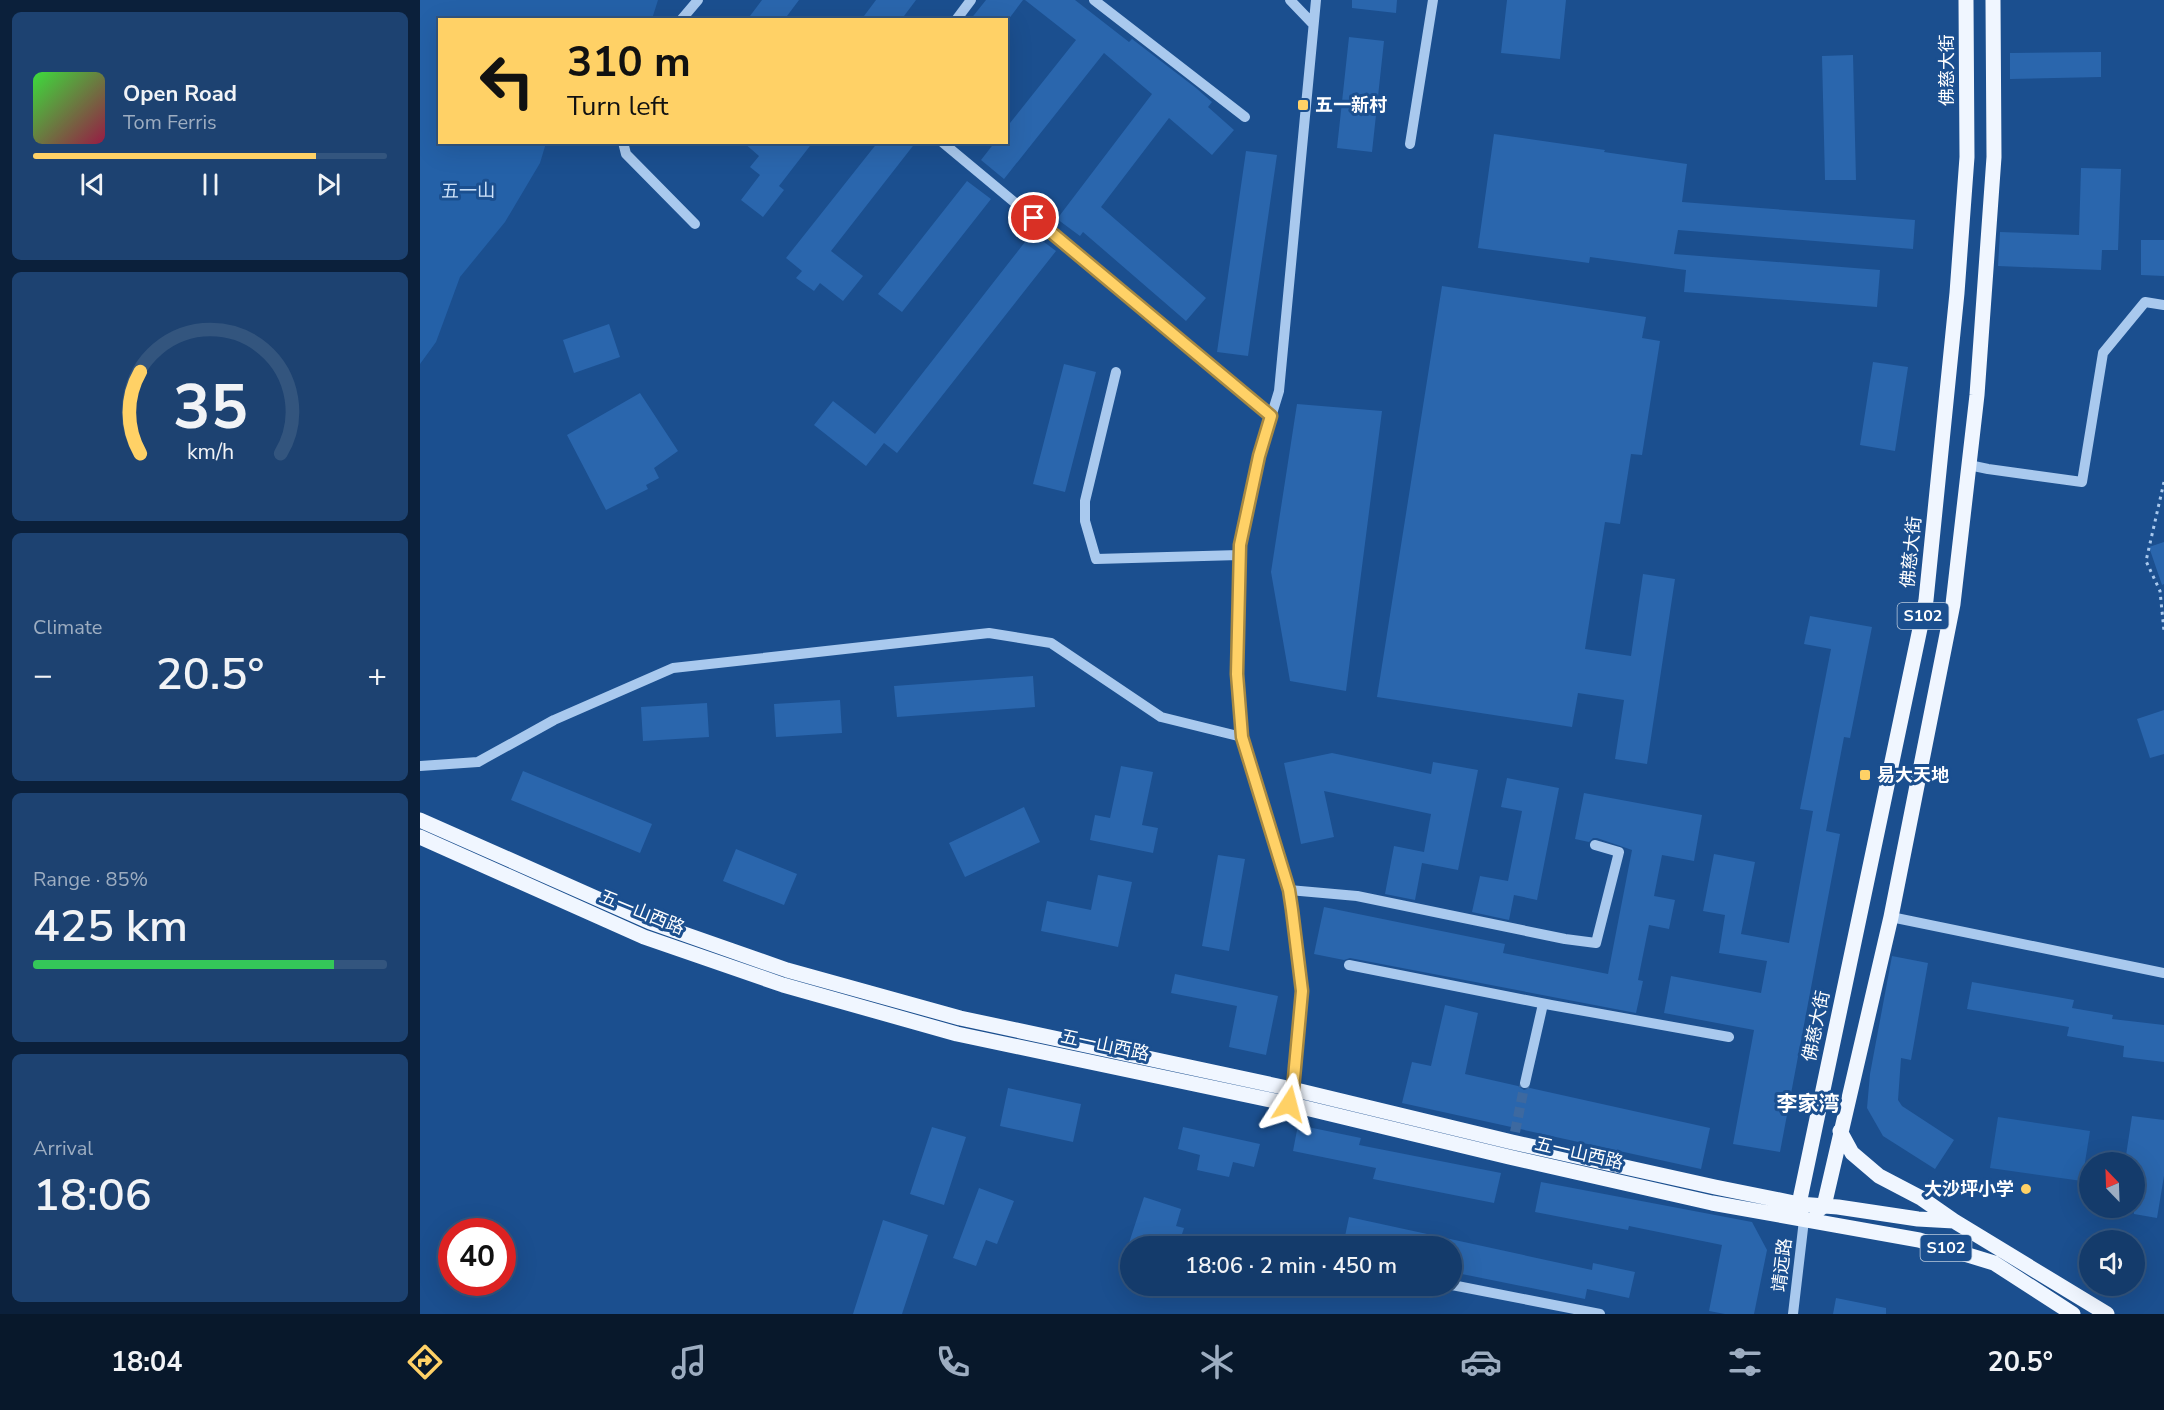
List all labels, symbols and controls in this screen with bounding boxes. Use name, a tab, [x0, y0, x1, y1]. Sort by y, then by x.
text: 310 m	[567, 34, 691, 91]
street label: 佛慈大街	[1935, 34, 1959, 106]
icon: left	[468, 42, 546, 120]
text: Open Road	[123, 79, 237, 109]
text: Turn left	[567, 88, 668, 125]
place label: 五一新村	[1315, 93, 1387, 117]
marker: 五一新村	[1296, 98, 1310, 112]
text: Tom Ferris	[123, 109, 217, 136]
icon: previous	[76, 168, 109, 201]
icon: pause	[194, 168, 227, 201]
icon: next	[312, 168, 345, 201]
park label: 五一山	[441, 179, 495, 203]
pin	[1008, 192, 1059, 243]
icon: arrive	[1017, 201, 1050, 234]
text: 35	[173, 365, 247, 450]
text: km/h	[186, 437, 234, 467]
street label: 佛慈大街	[1895, 515, 1927, 589]
road number: S102	[1898, 603, 1948, 629]
text: Climate	[33, 614, 102, 641]
text: 20.5°	[156, 644, 264, 705]
text: −	[33, 653, 53, 698]
text: +	[367, 653, 387, 698]
place label: 易大天地	[1877, 763, 1949, 787]
marker: 易大天地	[1858, 768, 1872, 782]
text: Range · 85%	[33, 866, 148, 893]
street label: 五一山西路	[596, 884, 688, 940]
text: 425 km	[33, 896, 188, 957]
street label: 佛慈大街	[1797, 988, 1835, 1064]
street label: 五一山西路	[1058, 1024, 1152, 1066]
position arrow	[1257, 1072, 1321, 1136]
district label: 李家湾	[1777, 1090, 1840, 1118]
street label: 五一山西路	[1532, 1131, 1626, 1175]
text: Arrival	[33, 1135, 93, 1162]
north arrow	[2079, 1152, 2145, 1218]
map controls	[2079, 1152, 2145, 1296]
text: 18:06	[33, 1165, 152, 1226]
place label: 大沙坪小学	[1924, 1177, 2014, 1201]
marker: 大沙坪小学	[2019, 1182, 2033, 1196]
speed limit sign: 40	[438, 1218, 516, 1296]
button: sound	[2079, 1230, 2145, 1296]
road number: S102	[1920, 1235, 1972, 1261]
street label: 靖远路	[1767, 1237, 1797, 1293]
text: 18:06 · 2 min · 450 m	[1185, 1251, 1397, 1281]
icon: directions	[404, 1341, 446, 1383]
icon: music	[668, 1341, 710, 1383]
icon: phone	[932, 1341, 974, 1383]
icon: climate	[1196, 1341, 1238, 1383]
icon: car	[1460, 1341, 1502, 1383]
icon: filters	[1724, 1341, 1766, 1383]
text: 18:04	[111, 1344, 182, 1381]
text: 20.5°	[1987, 1344, 2053, 1381]

